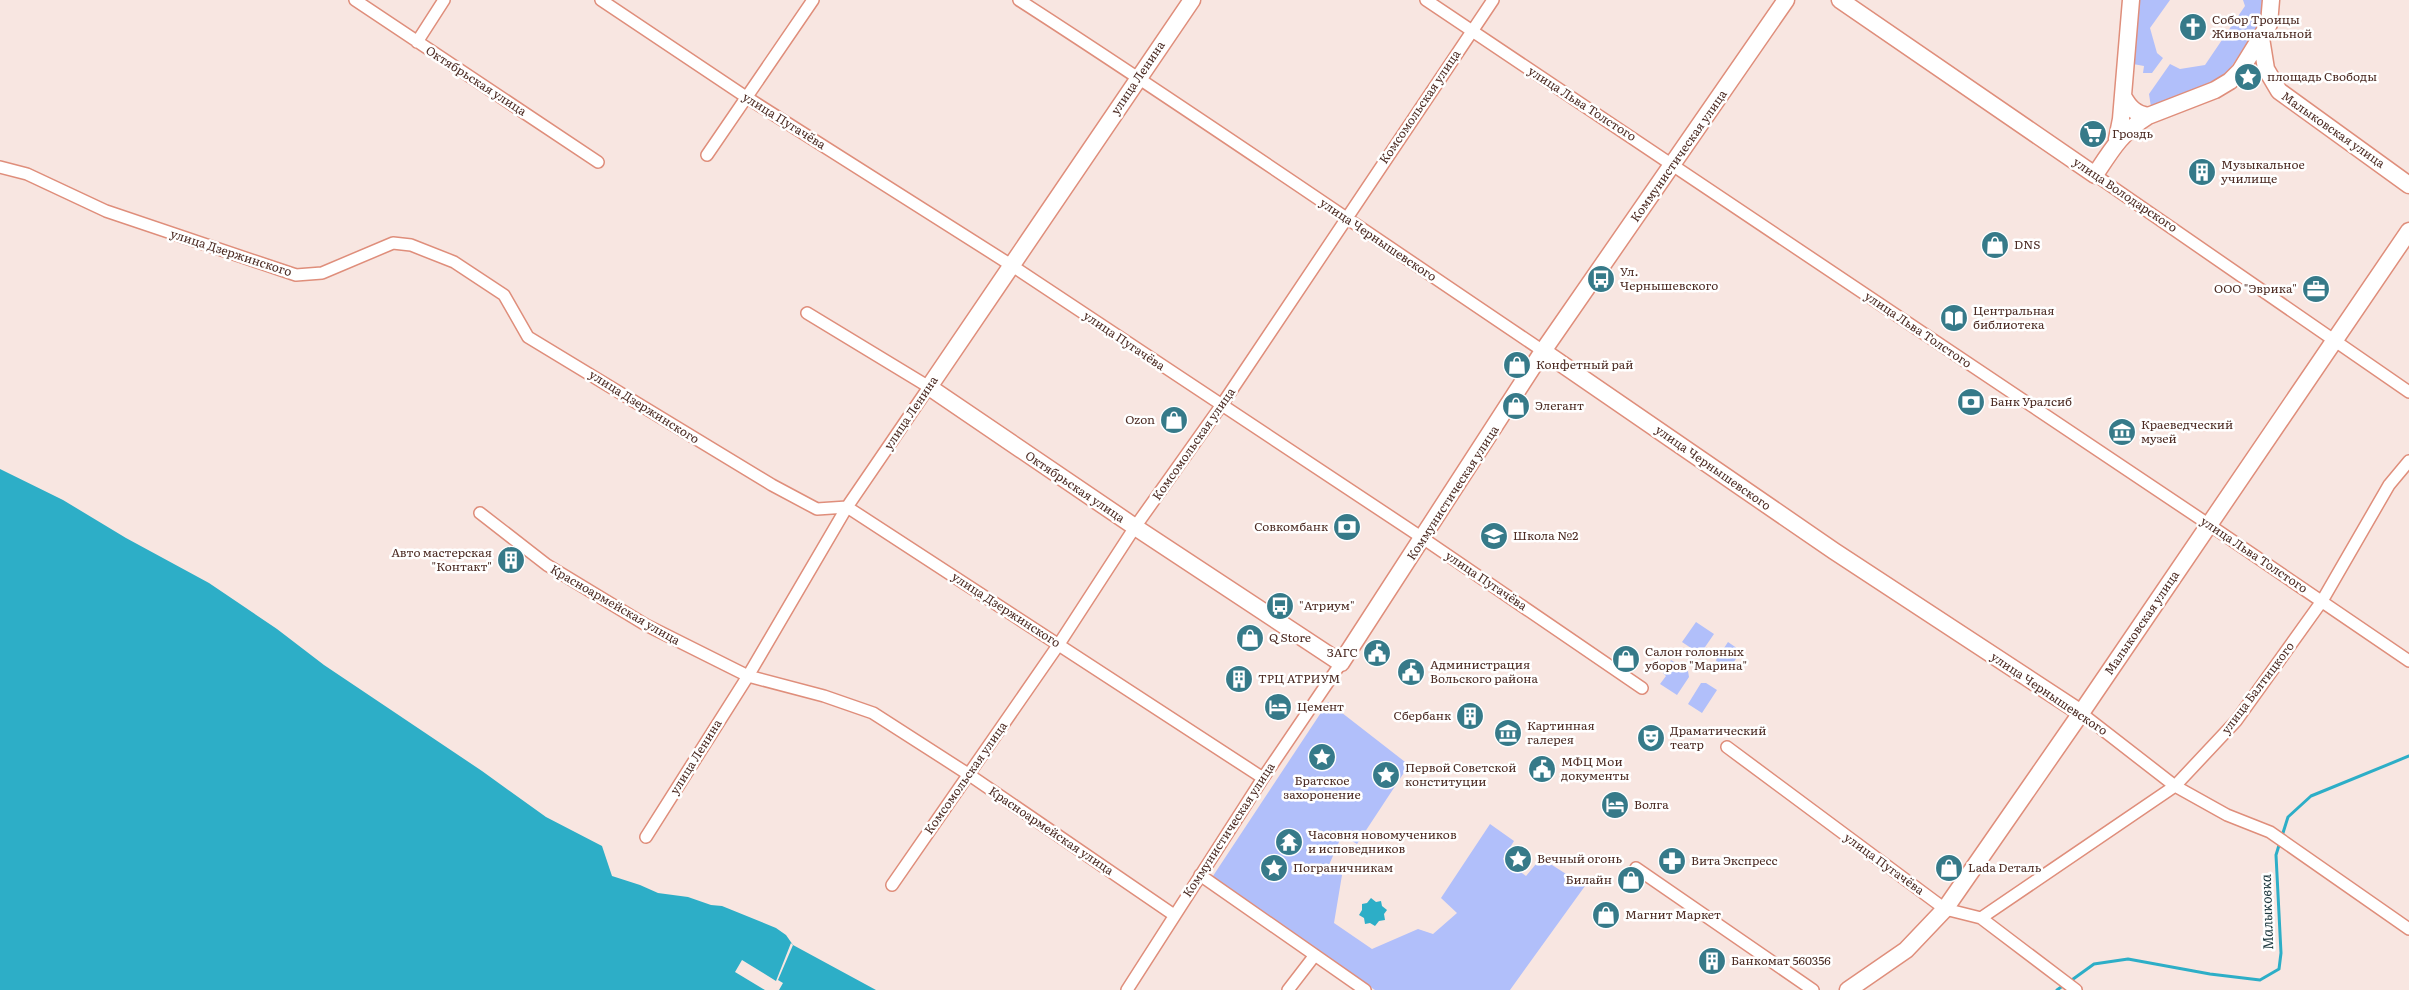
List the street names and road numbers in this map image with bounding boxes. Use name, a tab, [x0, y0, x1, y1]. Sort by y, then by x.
street label: улица Ленина	[1106, 36, 1169, 118]
street label: Октябрьская улица	[423, 41, 531, 120]
street label: Комсомольская улица	[1374, 45, 1464, 167]
street label: улица Льва Толстого	[1525, 61, 1640, 145]
street label: Коммунистическая улица	[1626, 85, 1731, 225]
street label: улица Пугачёва	[739, 87, 830, 153]
street label: Малыковская улица	[2278, 87, 2389, 172]
street label: улица Володарского	[2070, 152, 2181, 236]
street label: улица Чернышевского	[1316, 193, 1441, 285]
street label: улица Дзержинского	[168, 224, 294, 280]
street label: улица Льва Толстого	[1861, 287, 1976, 372]
street label: улица Пугачёва	[1080, 306, 1170, 375]
street label: улица Дзержинского	[586, 365, 703, 447]
street label: улица Ленина	[879, 371, 942, 453]
street label: Комсомольская улица	[1147, 383, 1239, 503]
street label: улица Чернышевского	[1652, 420, 1775, 514]
street label: Коммунистическая улица	[1402, 421, 1503, 563]
street label: Октябрьская улица	[1022, 446, 1129, 527]
street label: улица Льва Толстого	[2197, 512, 2312, 597]
street label: улица Пугачёва	[1442, 546, 1532, 615]
street label: Красноармейская улица	[547, 559, 684, 649]
street label: Малыковская улица	[2099, 566, 2183, 678]
street label: улица Дзержинского	[948, 567, 1065, 651]
street label: улица Балтицкого	[2216, 637, 2298, 737]
street label: улица Чернышевского	[1987, 647, 2112, 739]
street label: улица Ленина	[665, 715, 726, 798]
street label: Комсомольская улица	[919, 717, 1011, 837]
street label: Коммунистическая улица	[1178, 758, 1279, 900]
street label: Красноармейская улица	[985, 782, 1118, 879]
street label: улица Пугачёва	[1841, 828, 1929, 899]

